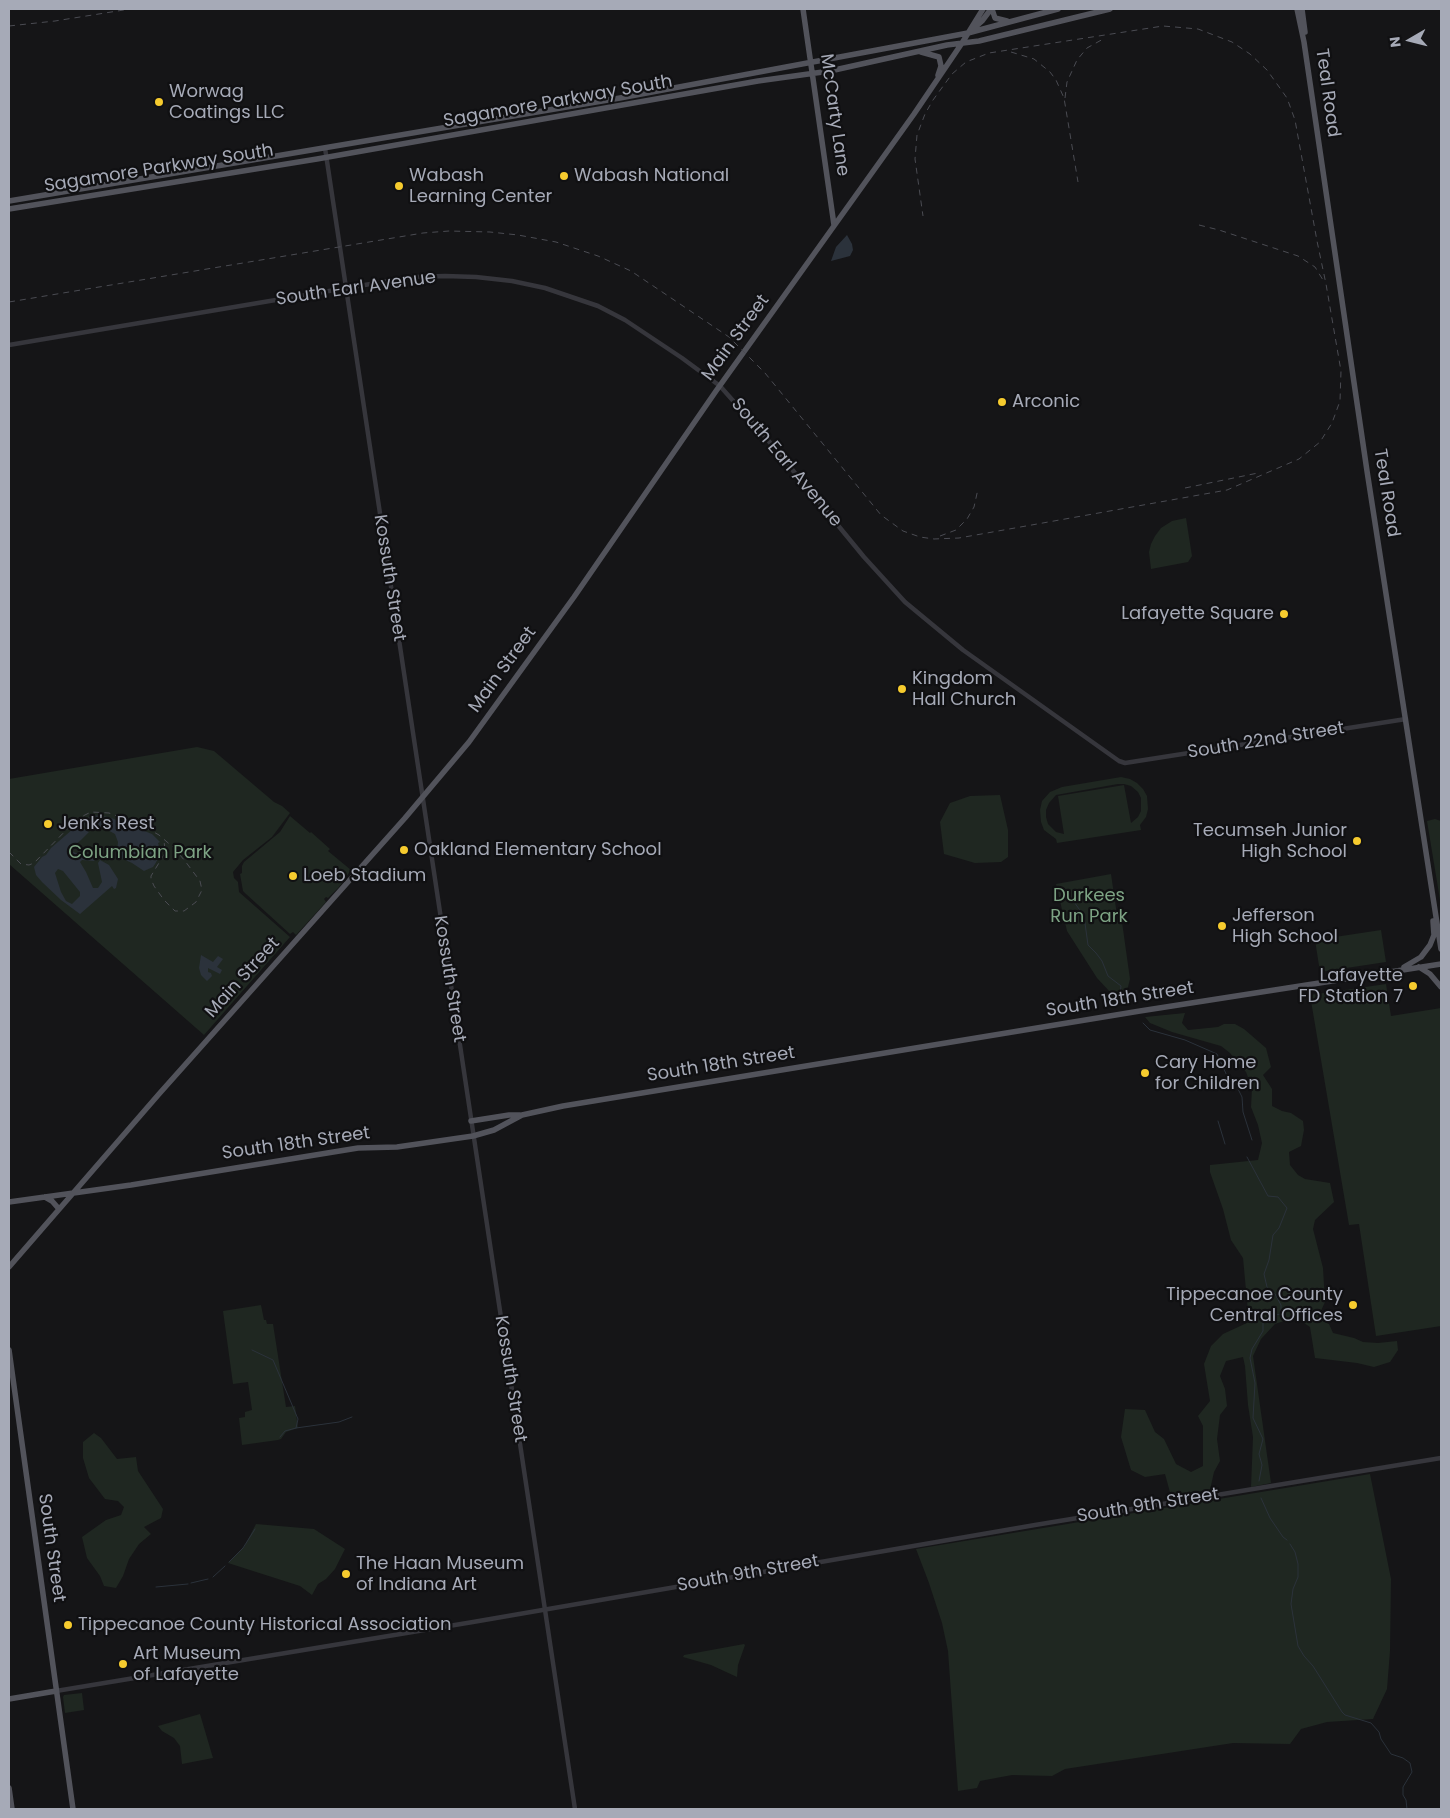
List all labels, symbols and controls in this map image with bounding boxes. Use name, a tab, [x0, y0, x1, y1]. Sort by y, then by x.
north arrow	[1385, 15, 1435, 65]
text: N	[1385, 35, 1406, 49]
street label: Teal Road	[1310, 47, 1344, 139]
street label: McCarty Lane	[815, 52, 853, 178]
street label: Sagamore Parkway South	[442, 71, 674, 133]
place label: Worwag Coatings LLC	[169, 81, 285, 124]
marker: Worwag Coatings LLC	[153, 96, 165, 108]
street label: Sagamore Parkway South	[43, 140, 275, 198]
place label: Wabash Learning Center	[409, 165, 552, 208]
place label: Wabash National	[574, 165, 729, 187]
marker: Wabash National	[558, 170, 570, 182]
marker: Wabash Learning Center	[393, 180, 405, 192]
street label: South Earl Avenue	[275, 267, 437, 311]
street label: Main Street	[698, 291, 774, 385]
place label: Arconic	[1012, 391, 1080, 413]
street label: South Earl Avenue	[726, 394, 846, 532]
marker: Arconic	[996, 396, 1008, 408]
street label: Teal Road	[1368, 447, 1404, 539]
street label: Kossuth Street	[368, 513, 410, 643]
place label: Lafayette Square	[1121, 603, 1274, 625]
marker: Lafayette Square	[1278, 608, 1290, 620]
street label: Main Street	[465, 623, 541, 717]
place label: Kingdom Hall Church	[912, 668, 1016, 711]
marker: Kingdom Hall Church	[896, 683, 908, 695]
street label: South 22nd Street	[1186, 718, 1346, 764]
place label: Jenk's Rest	[58, 813, 155, 835]
marker: Jenk's Rest	[42, 818, 54, 830]
place label: Tecumseh Junior High School	[1193, 820, 1347, 862]
marker: Tecumseh Junior High School	[1351, 835, 1363, 847]
place label: Oakland Elementary School	[414, 839, 662, 861]
park label: Columbian Park	[68, 842, 212, 864]
marker: Oakland Elementary School	[398, 844, 410, 856]
place label: Loeb Stadium	[303, 865, 426, 887]
marker: Loeb Stadium	[287, 870, 299, 882]
park label: Durkees Run Park	[1050, 885, 1128, 928]
place label: Jefferson High School	[1232, 905, 1338, 948]
street label: Kossuth Street	[428, 914, 470, 1044]
marker: Jefferson High School	[1216, 920, 1228, 932]
street label: Main Street	[201, 933, 285, 1023]
place label: Lafayette FD Station 7	[1298, 965, 1403, 1008]
street label: South 18th Street	[1045, 978, 1195, 1022]
marker: Lafayette FD Station 7	[1407, 980, 1419, 992]
street label: South 18th Street	[646, 1043, 796, 1087]
place label: Cary Home for Children	[1155, 1052, 1260, 1094]
marker: Cary Home for Children	[1139, 1067, 1151, 1079]
street label: South 18th Street	[221, 1123, 371, 1165]
place label: Tippecanoe County Central Offices	[1166, 1284, 1343, 1326]
marker: Tippecanoe County Central Offices	[1347, 1299, 1359, 1311]
street label: Kossuth Street	[489, 1314, 531, 1444]
street label: South 9th Street	[1075, 1484, 1221, 1528]
street label: South Street	[33, 1492, 69, 1604]
street label: South 9th Street	[676, 1551, 820, 1597]
place label: The Haan Museum of Indiana Art	[356, 1553, 524, 1596]
marker: The Haan Museum of Indiana Art	[340, 1568, 352, 1580]
place label: Tippecanoe County Historical Association	[78, 1614, 452, 1636]
marker: Tippecanoe County Historical Association	[62, 1619, 74, 1631]
place label: Art Museum of Lafayette	[133, 1643, 241, 1686]
marker: Art Museum of Lafayette	[117, 1658, 129, 1670]

